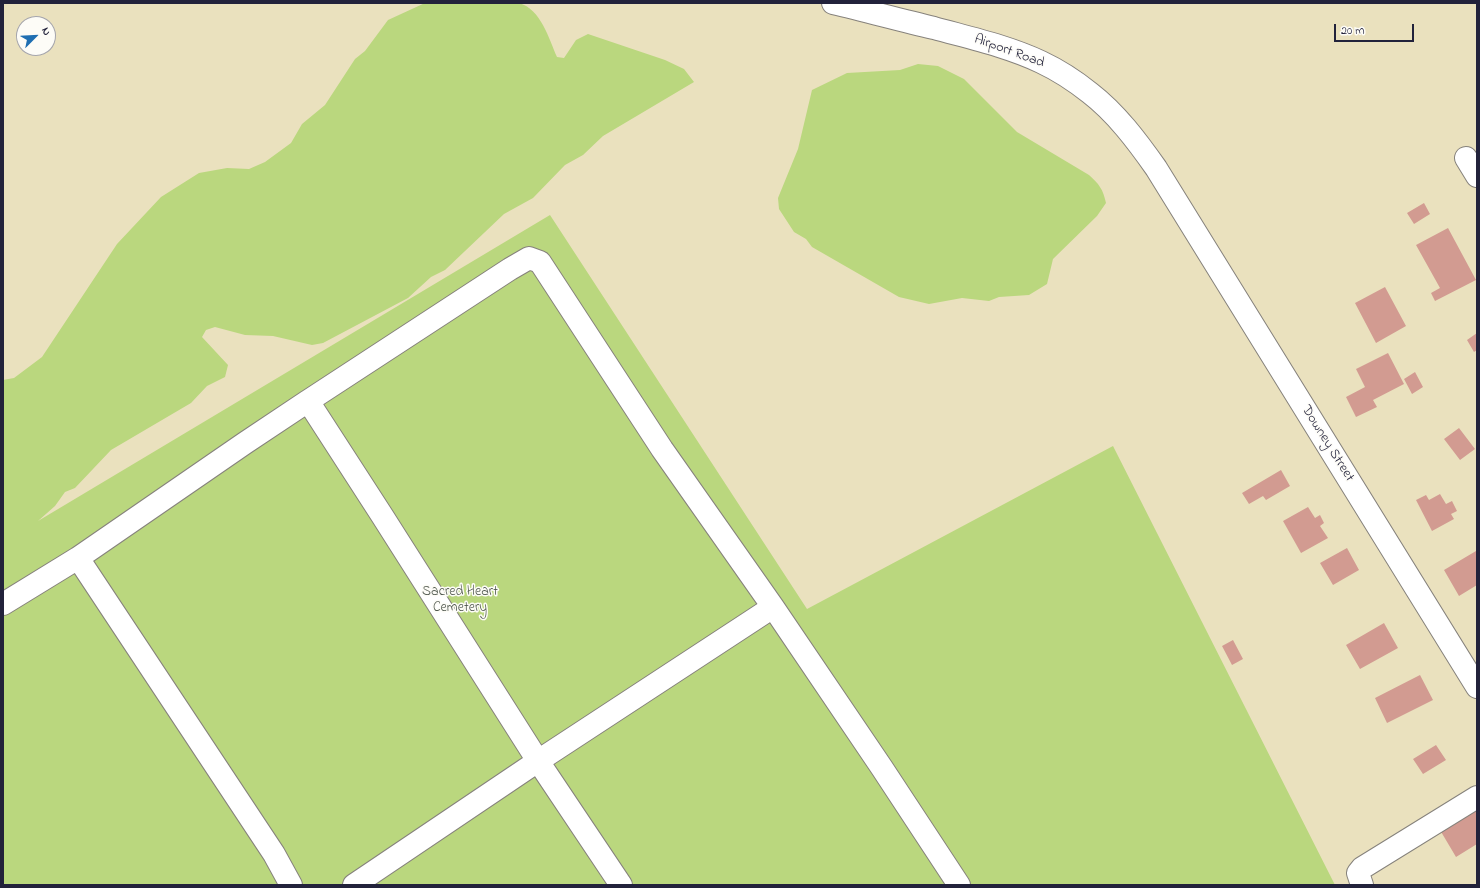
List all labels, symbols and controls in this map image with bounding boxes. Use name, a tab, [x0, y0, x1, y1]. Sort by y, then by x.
north arrow	[16, 16, 56, 56]
scale bar	[1336, 16, 1416, 42]
text: 20 m	[1341, 22, 1364, 40]
text: N	[37, 25, 55, 38]
street label: Airport Road	[972, 32, 1046, 72]
street label: Downey Street	[1297, 403, 1357, 485]
park label: Sacred Heart Cemetery	[422, 585, 498, 618]

